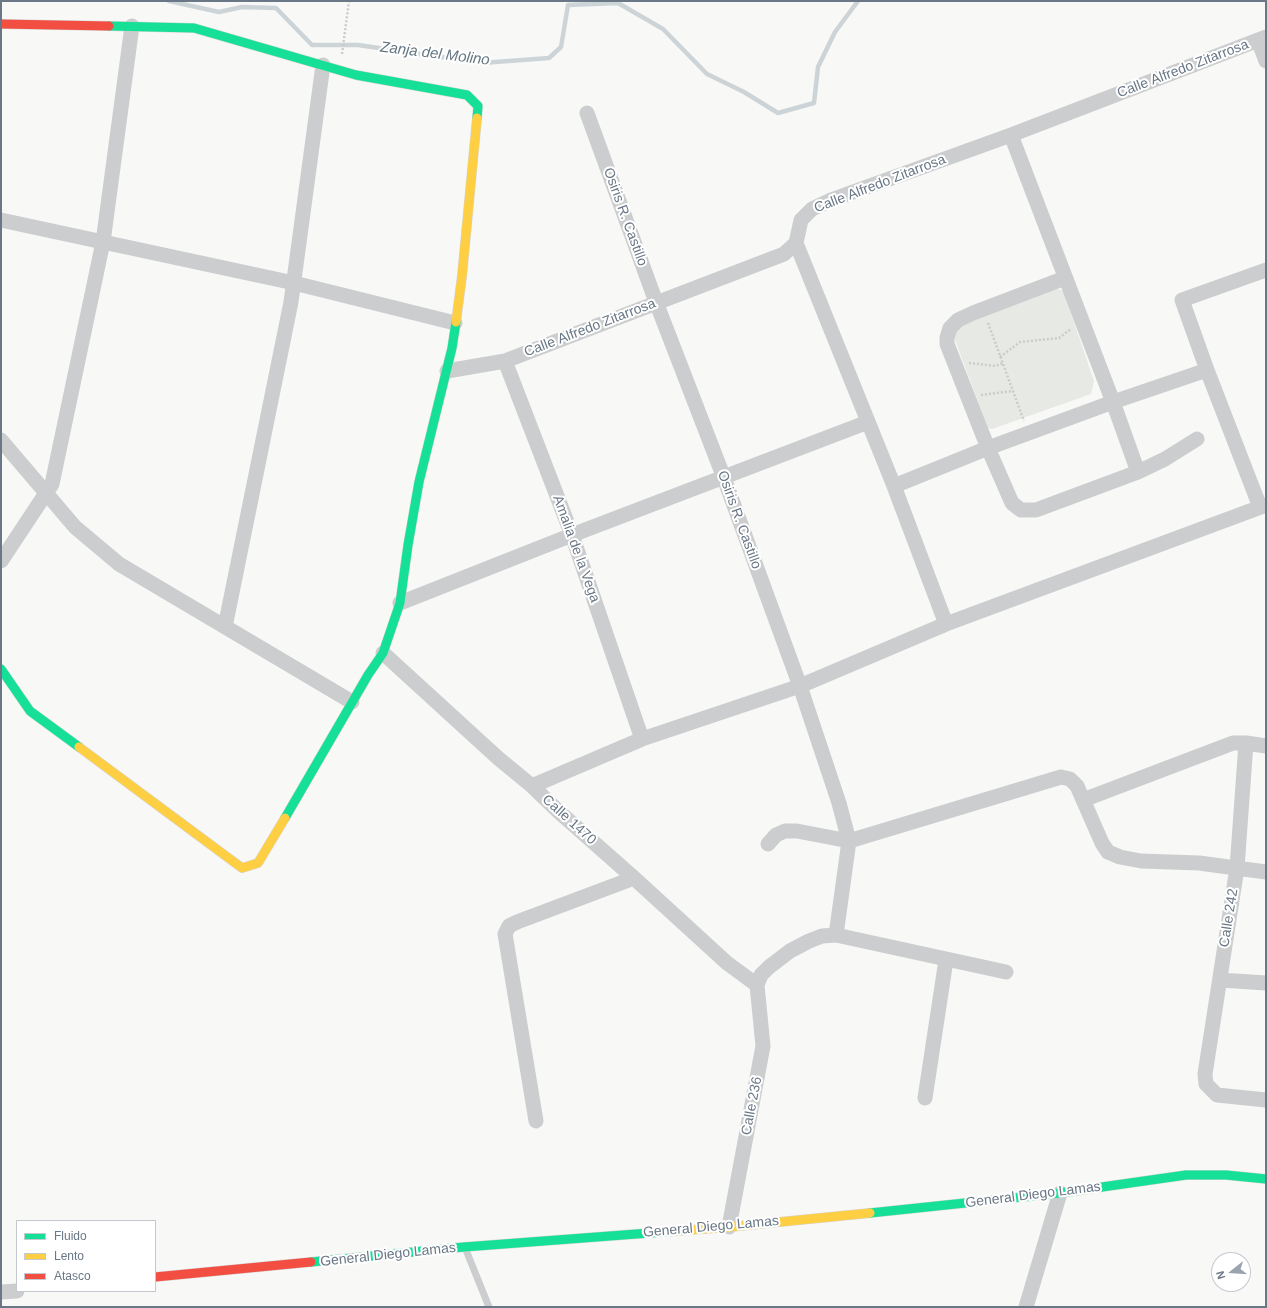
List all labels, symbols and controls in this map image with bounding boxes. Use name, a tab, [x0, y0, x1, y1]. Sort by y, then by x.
street label: Calle Alfredo Zitarrosa	[1115, 36, 1251, 102]
water label: Zanja del Molino	[379, 38, 491, 70]
street label: Calle Alfredo Zitarrosa	[812, 151, 948, 217]
street label: Osiris R. Castillo	[599, 166, 651, 268]
street label: Calle Alfredo Zitarrosa	[522, 295, 658, 361]
street label: Osiris R. Castillo	[713, 469, 765, 571]
street label: Amalia de la Vega	[549, 493, 603, 605]
street label: Calle 1470	[539, 791, 599, 849]
street label: Calle 242	[1216, 887, 1242, 949]
street label: Calle 236	[738, 1075, 766, 1137]
street label: General Diego Lamas	[964, 1178, 1102, 1212]
street label: General Diego Lamas	[642, 1213, 780, 1241]
legend	[16, 1220, 156, 1292]
text: Fluido	[54, 1229, 87, 1243]
street label: General Diego Lamas	[319, 1240, 457, 1270]
text: Lento	[54, 1249, 84, 1263]
north arrow	[1211, 1252, 1251, 1292]
text: Atasco	[54, 1269, 91, 1283]
text: N	[1214, 1270, 1227, 1281]

